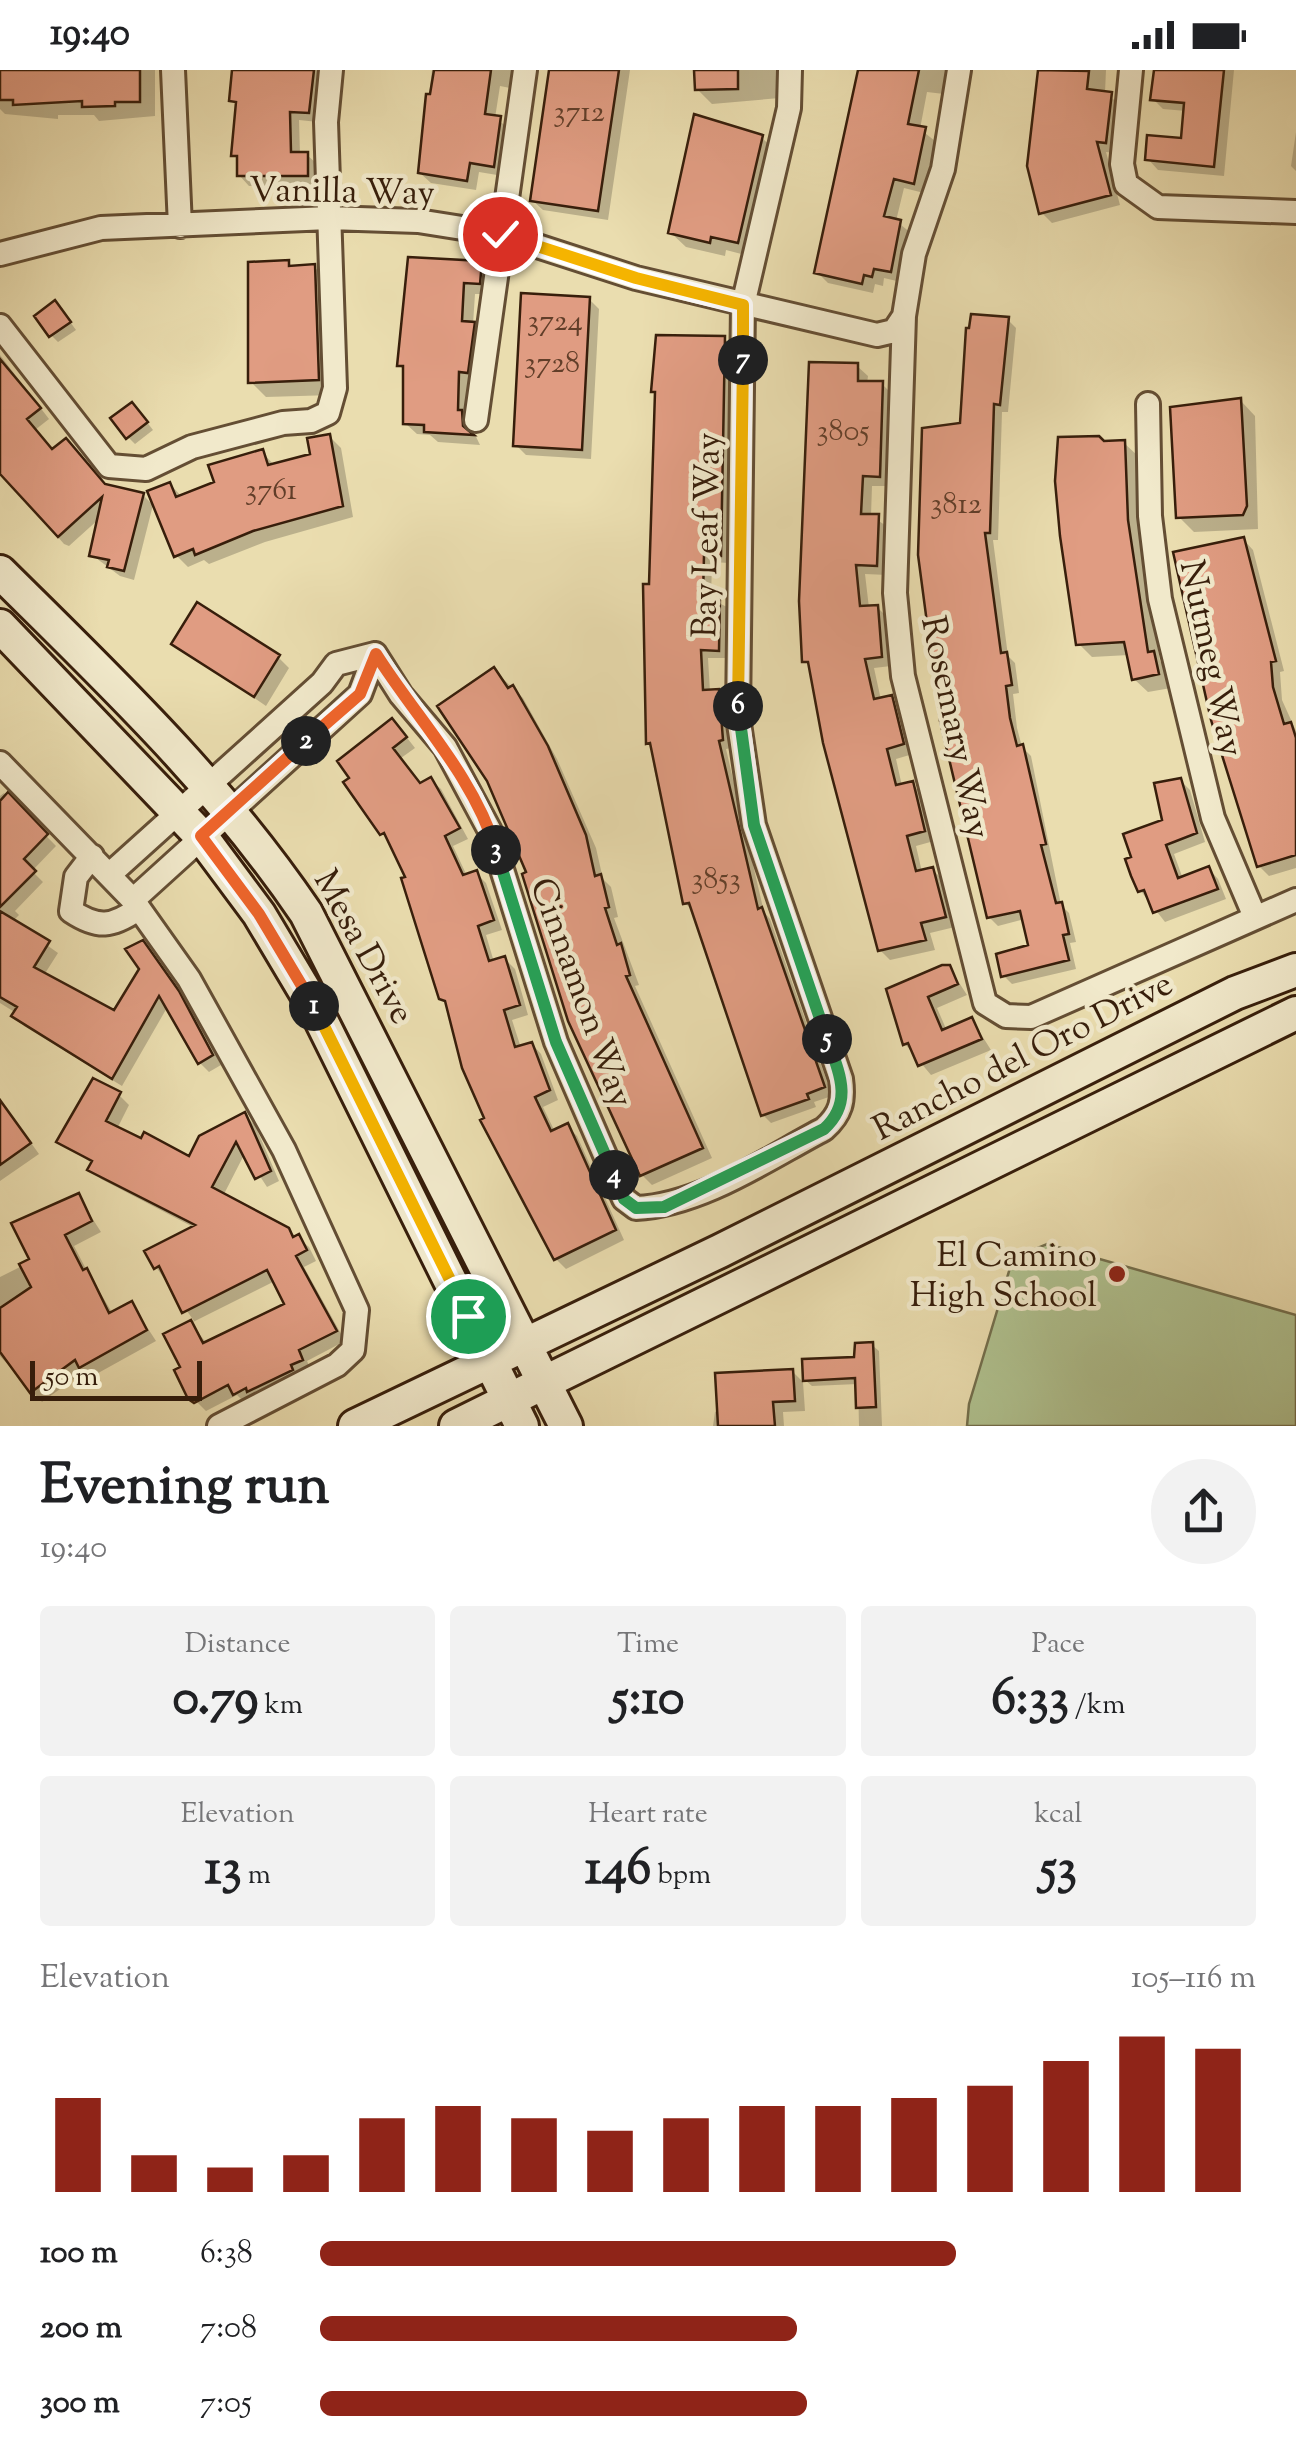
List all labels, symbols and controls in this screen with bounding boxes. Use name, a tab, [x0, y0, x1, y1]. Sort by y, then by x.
text: 19:40	[50, 8, 130, 62]
house number: 3712	[553, 92, 605, 135]
street label: Vanilla Way	[249, 166, 435, 221]
pin	[458, 192, 543, 277]
icon: check	[473, 207, 528, 262]
house number: 3724	[527, 301, 583, 344]
pin: 7	[718, 335, 768, 385]
text: 7	[736, 340, 750, 380]
house number: 3728	[524, 343, 580, 386]
house number: 3805	[816, 411, 870, 454]
street label: Bay Leaf Way	[681, 432, 736, 638]
house number: 3761	[245, 470, 297, 513]
house number: 3812	[930, 484, 982, 527]
street label: Nutmeg Way	[1164, 556, 1255, 761]
street label: Rosemary Way	[905, 612, 1002, 843]
pin: 6	[713, 681, 763, 731]
text: 6	[731, 686, 745, 726]
pin: 2	[281, 716, 331, 766]
text: 2	[299, 721, 313, 761]
pin: 3	[471, 825, 521, 875]
text: 3	[490, 830, 502, 870]
house number: 3853	[691, 859, 741, 902]
street label: Mesa Drive	[299, 861, 425, 1034]
street label: Cinnamon Way	[515, 871, 645, 1115]
street label: Rancho del Oro Drive	[865, 960, 1182, 1156]
pin: 1	[289, 981, 339, 1031]
text: 1	[309, 986, 319, 1026]
pin: 5	[802, 1014, 852, 1064]
text: 5	[822, 1019, 832, 1059]
pin: 4	[589, 1150, 639, 1200]
text: 4	[607, 1155, 621, 1195]
place label: El Camino High School	[910, 1232, 1097, 1323]
marker: El Camino High School	[1106, 1263, 1128, 1285]
pin	[426, 1274, 511, 1359]
icon: arrive	[441, 1289, 496, 1344]
scale bar	[30, 1356, 202, 1400]
text: 50 m	[45, 1358, 99, 1398]
text: Evening run	[40, 1449, 329, 1528]
button: share	[1151, 1459, 1256, 1564]
text: 19:40	[40, 1526, 107, 1572]
text: Distance	[185, 1625, 290, 1665]
text: Time	[617, 1625, 679, 1665]
text: Pace	[1032, 1625, 1085, 1665]
text: 0.79	[172, 1665, 259, 1737]
text: 5:10	[611, 1665, 685, 1737]
text: 6:33	[991, 1665, 1069, 1737]
text: km	[259, 1686, 303, 1726]
text: /km	[1069, 1686, 1126, 1726]
text: Elevation	[181, 1795, 294, 1835]
text: Heart rate	[588, 1795, 708, 1835]
text: kcal	[1034, 1795, 1082, 1835]
text: 13	[205, 1835, 242, 1907]
text: 146	[585, 1835, 651, 1907]
text: 53	[1040, 1835, 1077, 1907]
text: m	[242, 1856, 271, 1896]
text: bpm	[651, 1856, 711, 1896]
text: Elevation	[40, 1956, 170, 2002]
text: 105–116 m	[1131, 1956, 1256, 2002]
text: 100 m	[40, 2231, 118, 2277]
text: 6:38	[200, 2231, 253, 2277]
text: 200 m	[40, 2306, 122, 2352]
text: 7:08	[200, 2306, 257, 2352]
text: 300 m	[40, 2381, 120, 2427]
text: 7:05	[200, 2381, 252, 2427]

